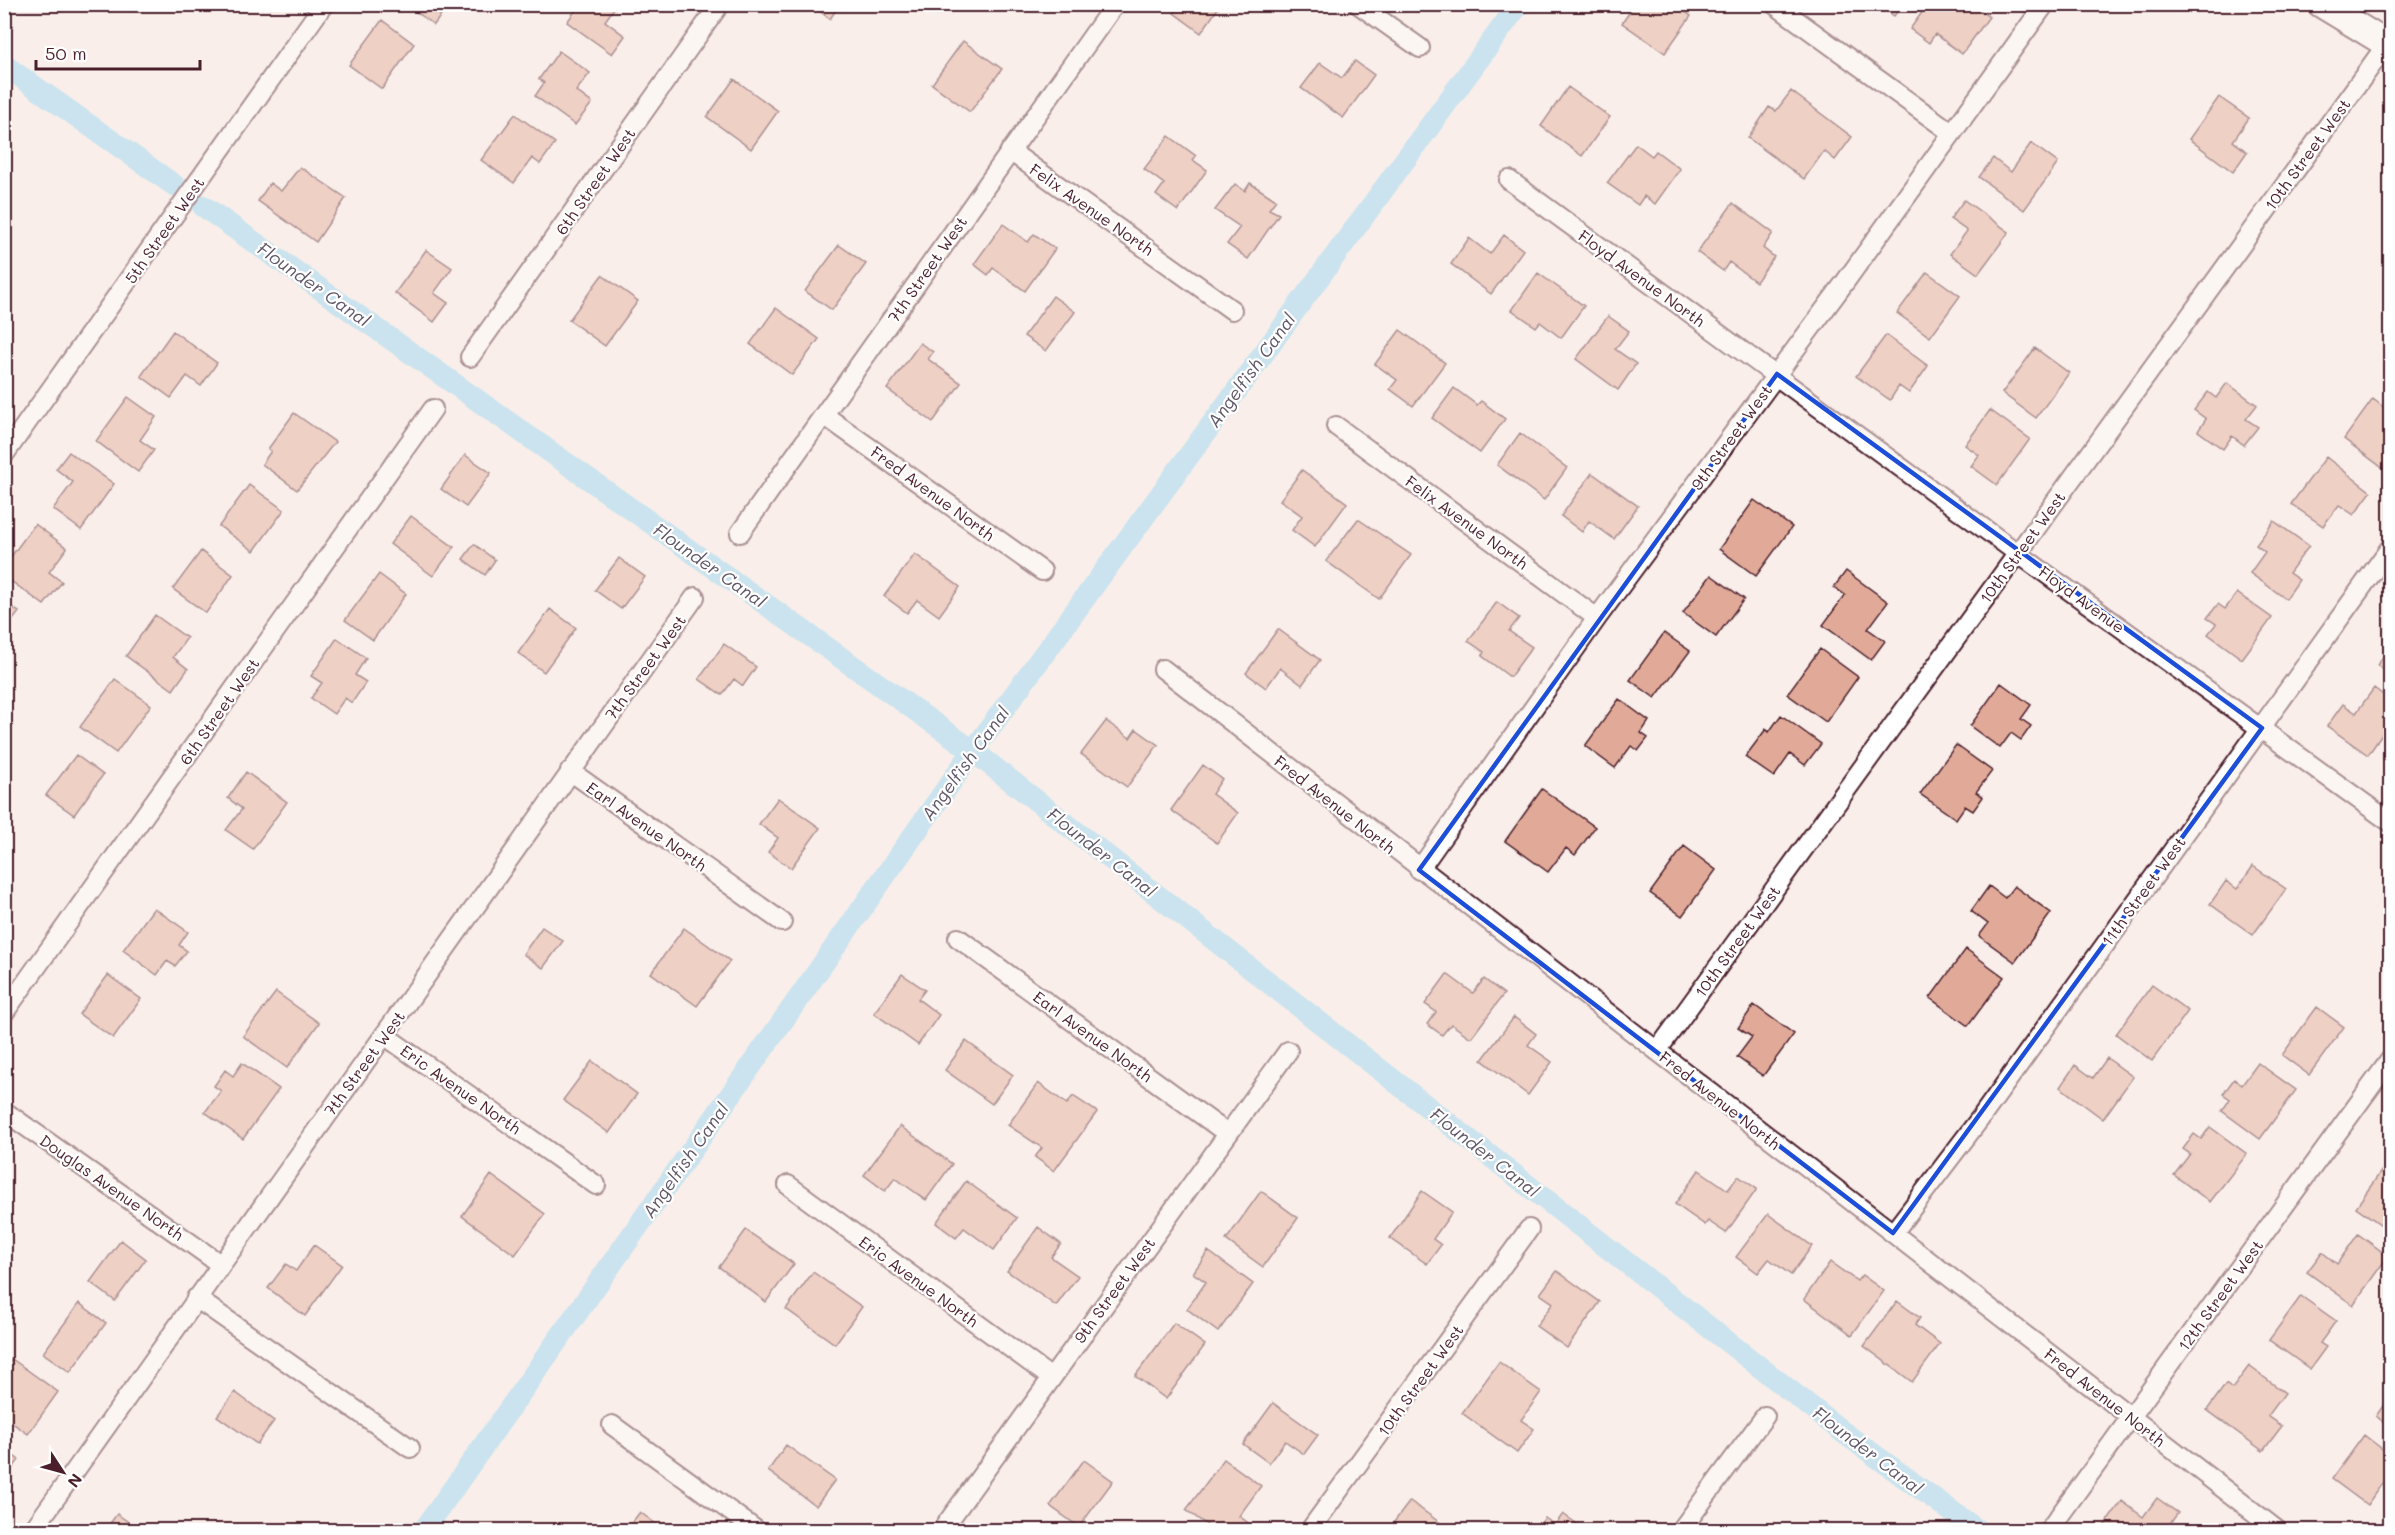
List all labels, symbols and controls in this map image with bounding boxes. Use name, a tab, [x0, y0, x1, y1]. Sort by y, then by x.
scale bar	[36, 33, 200, 71]
text: 50 m	[45, 41, 87, 65]
street label: 10th Street West	[2259, 94, 2355, 214]
street label: 6th Street West	[550, 124, 640, 238]
street label: Felix Avenue North	[1026, 158, 1158, 260]
street label: 5th Street West	[119, 173, 209, 287]
street label: 7th Street West	[883, 212, 971, 326]
street label: Floyd Avenue North	[1574, 225, 1710, 331]
water label: Flounder Canal	[253, 236, 375, 332]
water label: Angelfish Canal	[1201, 308, 1301, 432]
street label: 9th Street West	[1686, 380, 1776, 494]
street label: Fred Avenue North	[867, 441, 999, 545]
street label: Felix Avenue North	[1401, 470, 1533, 574]
street label: 10th Street West	[1974, 487, 2070, 607]
water label: Flounder Canal	[649, 517, 771, 613]
street label: Floyd Avenue	[2035, 561, 2129, 637]
street label: 7th Street West	[600, 610, 690, 724]
street label: 6th Street West	[174, 654, 264, 768]
water label: Angelfish Canal	[915, 701, 1015, 825]
street label: Fred Avenue North	[1270, 750, 1400, 858]
street label: Earl Avenue North	[583, 777, 711, 875]
water label: Flounder Canal	[1043, 802, 1162, 902]
street label: 11th Street West	[2096, 832, 2190, 950]
street label: 10th Street West	[1689, 881, 1785, 1001]
street label: Earl Avenue North	[1029, 986, 1157, 1086]
street label: 7th Street West	[319, 1006, 409, 1120]
street label: Eric Avenue North	[397, 1040, 525, 1138]
street label: Fred Avenue North	[1655, 1046, 1785, 1154]
water label: Angelfish Canal	[636, 1097, 734, 1222]
water label: Flounder Canal	[1426, 1102, 1545, 1202]
street label: Douglas Avenue North	[36, 1129, 188, 1245]
street label: Eric Avenue North	[855, 1231, 983, 1331]
street label: 9th Street West	[1069, 1233, 1159, 1347]
street label: 12th Street West	[2173, 1235, 2267, 1355]
street label: 10th Street West	[1372, 1320, 1468, 1440]
street label: Fred Avenue North	[2040, 1343, 2170, 1451]
water label: Flounder Canal	[1808, 1401, 1928, 1500]
north arrow	[33, 1442, 93, 1502]
text: N	[63, 1470, 88, 1492]

